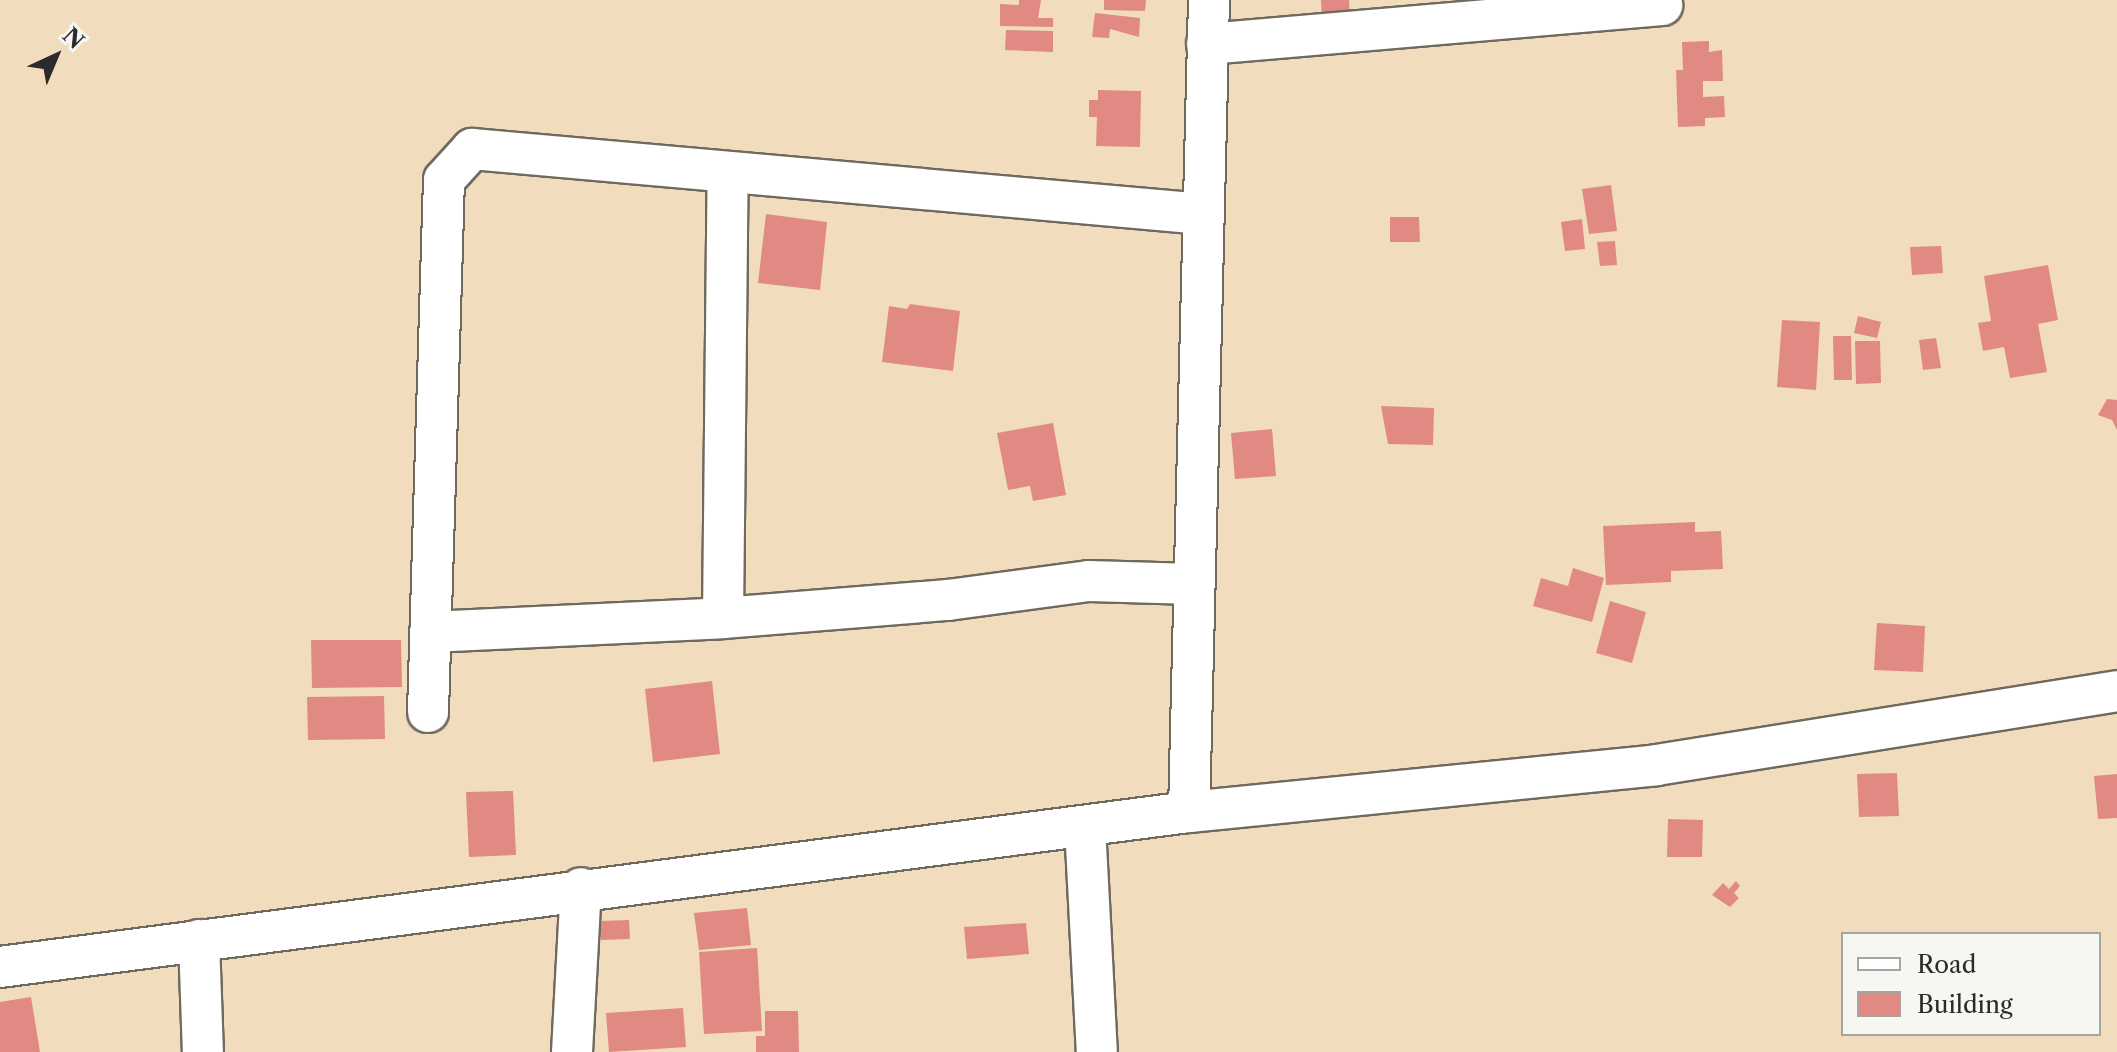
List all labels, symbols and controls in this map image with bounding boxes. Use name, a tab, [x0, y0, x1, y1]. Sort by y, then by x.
north arrow	[16, 16, 96, 96]
text: N	[57, 22, 89, 55]
legend	[1841, 932, 2101, 1036]
text: Road	[1917, 950, 1976, 979]
text: Building	[1917, 990, 2013, 1019]

